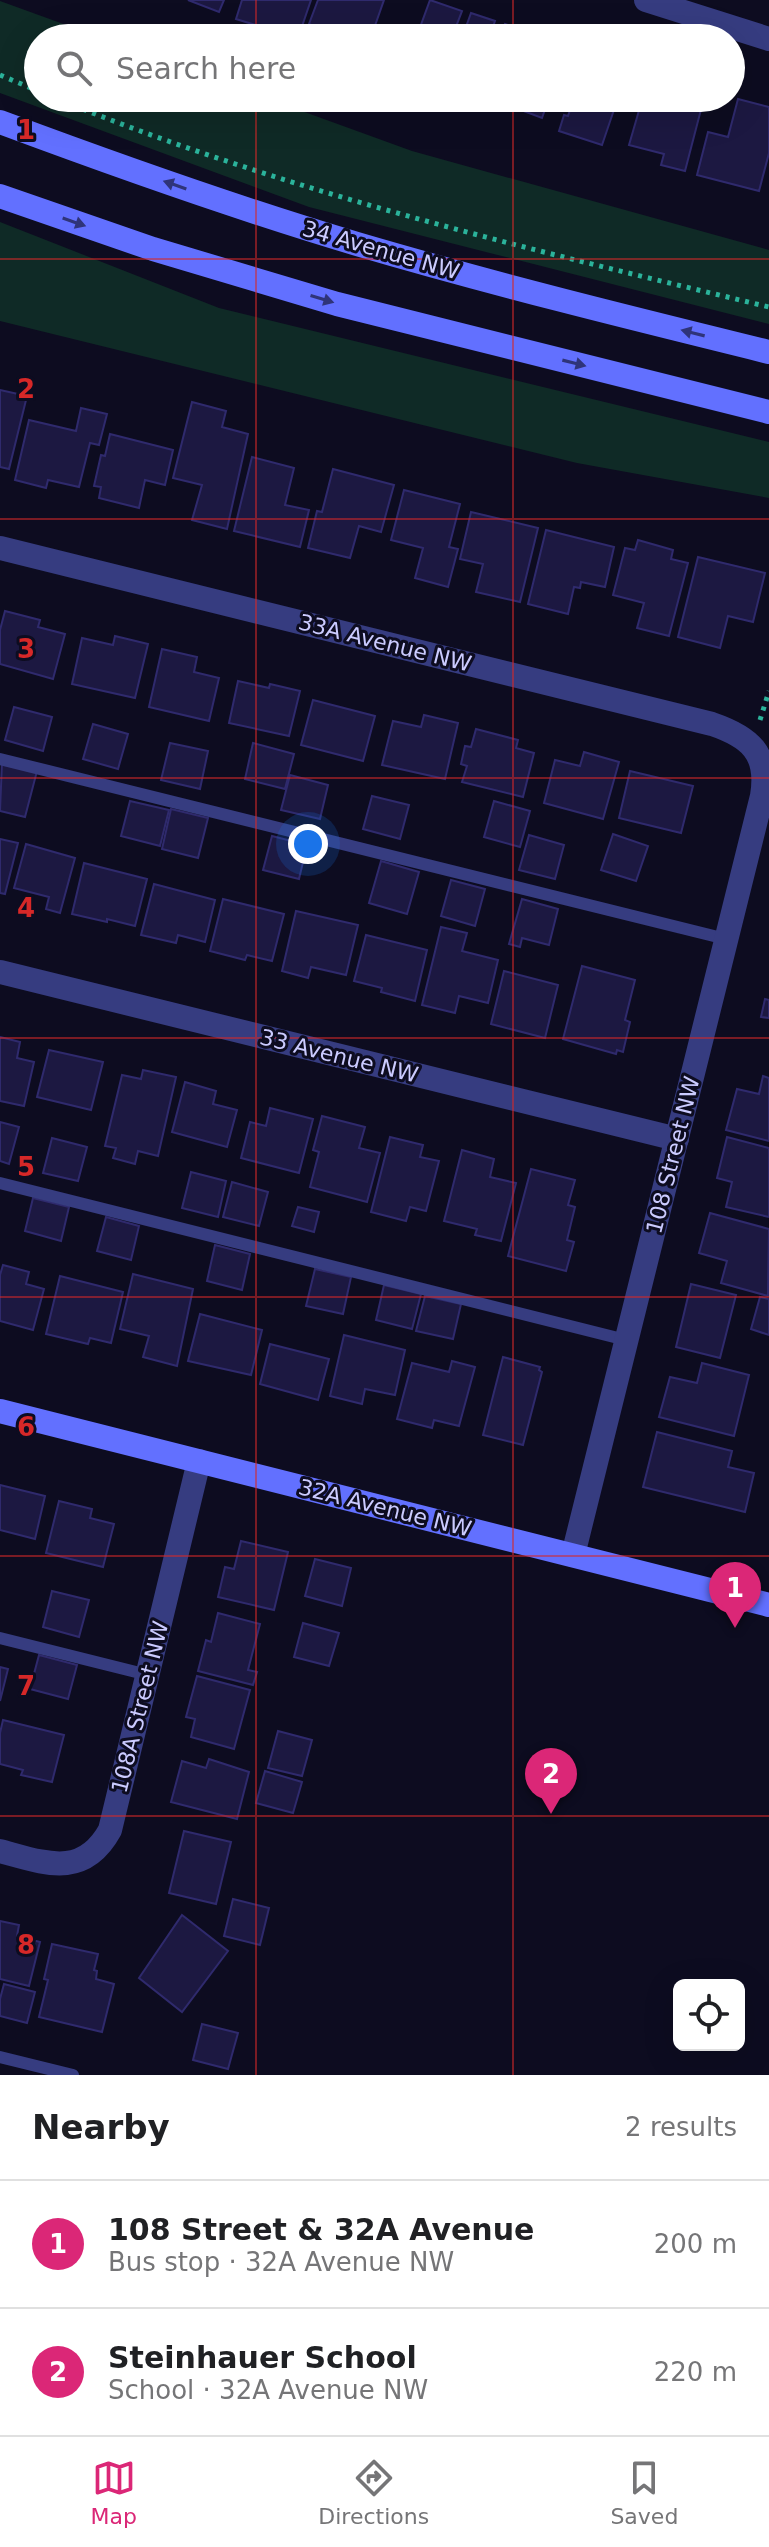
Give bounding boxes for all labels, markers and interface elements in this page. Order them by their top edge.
search box [24,24,745,112]
icon: search [52,46,96,90]
text: Search here [116,51,296,86]
text: 1 [17,115,35,145]
one-way arrow [162,179,186,191]
one-way arrow [62,216,86,228]
street label: 34 Avenue NW [300,216,463,284]
one-way arrow [310,293,334,306]
one-way arrow [681,326,706,339]
one-way arrow [561,358,586,370]
text: 2 [17,374,35,404]
street label: 33A Avenue NW [296,609,474,677]
text: 3 [17,634,35,664]
your location [288,824,328,864]
text: 4 [17,893,35,923]
street label: 33 Avenue NW [257,1024,421,1088]
street label: 108 Street NW [641,1074,705,1236]
text: 5 [17,1152,35,1182]
text: 6 [17,1412,35,1442]
street label: 32A Avenue NW [296,1474,474,1542]
pin: 1 [709,1562,761,1628]
street label: 108A Street NW [107,1618,173,1795]
text: 7 [17,1671,35,1701]
pin: 2 [525,1748,577,1814]
text: 8 [17,1930,35,1960]
map controls [673,1979,745,2051]
button: locate [673,1979,745,2051]
text: Nearby [32,2107,170,2147]
text: 2 results [625,2112,737,2142]
text: 108 Street & 32A Avenue [108,2212,534,2247]
text: 1 [49,2229,67,2259]
text: 200 m [654,2229,737,2259]
text: Bus stop · 32A Avenue NW [108,2247,454,2277]
text: Steinhauer School [108,2340,417,2375]
text: 2 [49,2357,67,2387]
text: 220 m [654,2357,737,2387]
text: School · 32A Avenue NW [108,2375,428,2405]
tab: Map [91,2456,137,2529]
tab: Directions [318,2456,429,2529]
tab: Saved [610,2456,678,2529]

